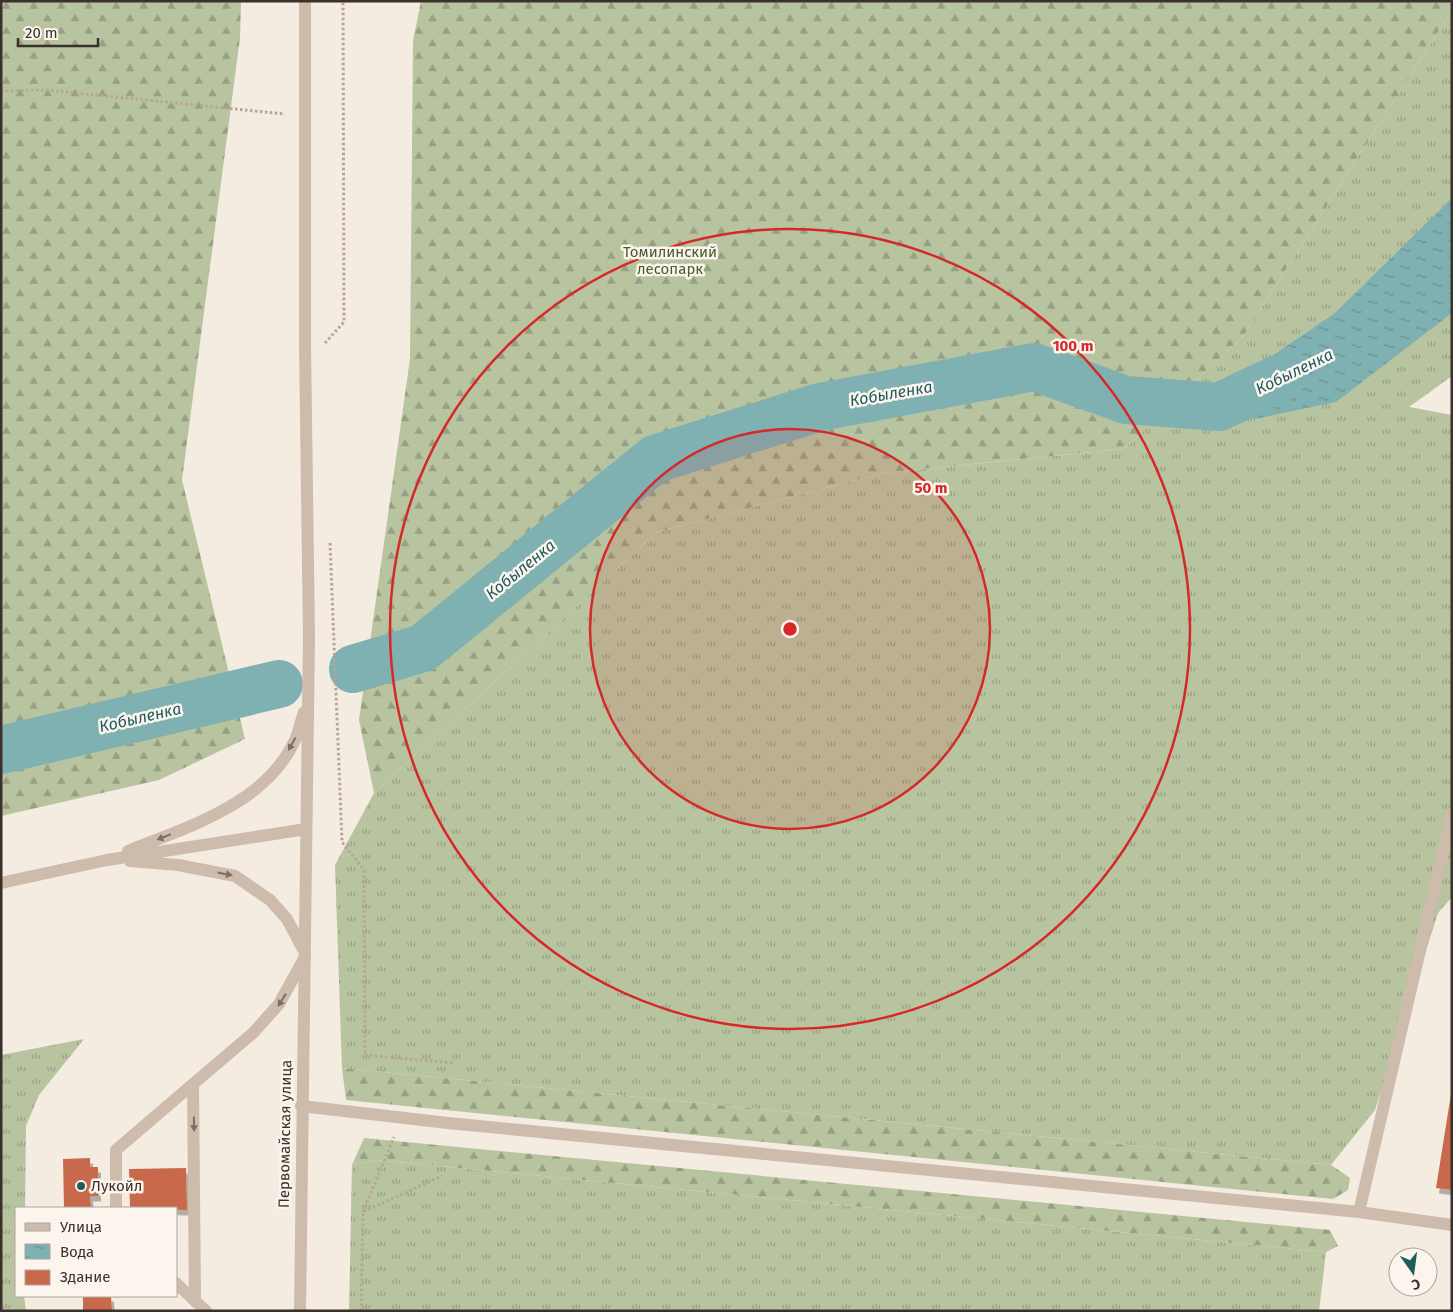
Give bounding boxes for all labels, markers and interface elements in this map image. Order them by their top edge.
scale bar [18,15,98,47]
text: 20 m [25,24,58,42]
park label: Томилинский лесопарк [623,243,717,278]
text: 100 m [1053,337,1093,355]
water label: Кобыленка [1252,345,1336,398]
water label: Кобыленка [848,377,934,410]
text: 50 m [914,479,948,497]
water label: Кобыленка [482,536,559,603]
centre of rings [781,620,799,638]
water label: Кобыленка [97,699,183,736]
one-way arrow [288,736,296,751]
one-way arrow [157,833,171,841]
one-way arrow [218,870,233,878]
one-way arrow [277,993,286,1006]
street label: Первомайская улица [275,1060,295,1208]
one-way arrow [190,1116,198,1132]
place label: Лукойл [91,1177,142,1195]
marker: Лукойл [75,1180,87,1192]
legend [15,1207,178,1297]
text: Улица [60,1218,102,1236]
text: Вода [60,1243,94,1261]
north arrow [1388,1247,1438,1297]
text: Здание [60,1268,110,1286]
text: С [1410,1275,1422,1293]

